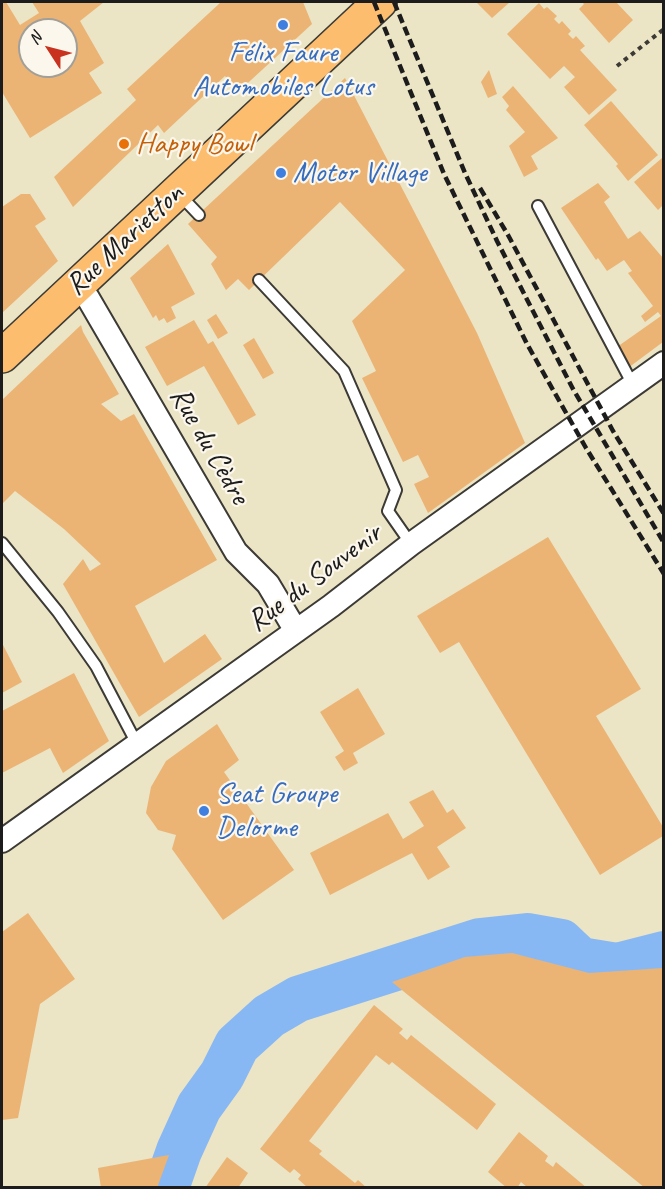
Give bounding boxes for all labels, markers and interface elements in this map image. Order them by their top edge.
north arrow [18,18,78,78]
marker: Félix Faure Automobiles Lotus [276,18,290,32]
text: N [24,29,46,48]
place label: Félix Faure Automobiles Lotus [193,35,373,106]
place label: Happy Bowl [136,126,253,162]
marker: Happy Bowl [117,137,131,151]
place label: Motor Village [293,155,427,191]
marker: Motor Village [274,166,288,180]
street label: Rue Marietton [59,176,191,304]
street label: Rue du Cèdre [161,381,257,511]
street label: Rue du Souvenir [241,516,389,640]
place label: Seat Groupe Delorme [216,776,337,846]
marker: Seat Groupe Delorme [197,804,211,818]

